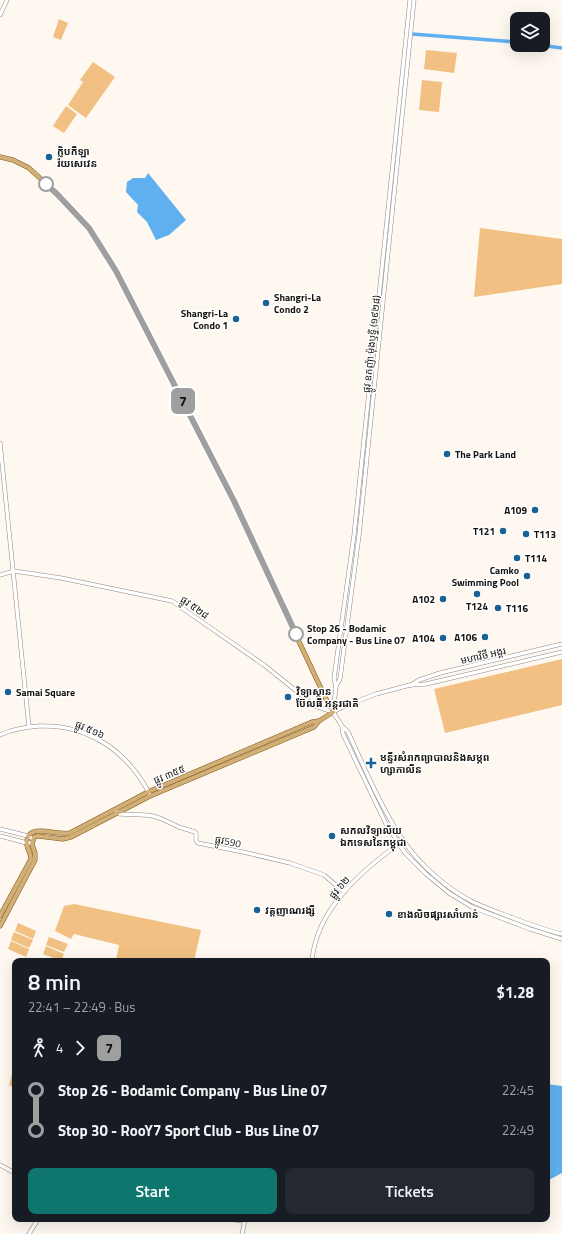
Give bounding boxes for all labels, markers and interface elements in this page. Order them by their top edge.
map controls [510,12,550,52]
button: layers [510,12,550,52]
place label: ក្លិបកីឡា រ៉យសេវេន [57,144,97,171]
marker: ក្លិបកីឡា រ៉យសេវេន [44,152,54,162]
unlabelled marker [38,176,54,192]
place label: Shangri-La Condo 2 [274,290,321,317]
street label: ផ្លូវ ឧកញ៉ា ម៉ុងឫទ្ធី (១៩២៨) [359,294,386,394]
marker: Shangri-La Condo 2 [261,298,271,308]
place label: Shangri-La Condo 1 [181,306,228,333]
marker: Shangri-La Condo 1 [231,314,241,324]
line badge: 7 [170,388,196,414]
text: 7 [179,390,187,411]
place label: The Park Land [455,447,516,462]
marker: The Park Land [442,449,452,459]
place label: A109 [504,503,527,518]
marker: A109 [530,505,540,515]
place label: T121 [473,524,495,539]
marker: T121 [498,526,508,536]
place label: T113 [534,527,556,542]
marker: T113 [521,529,531,539]
place label: T114 [525,551,547,566]
marker: T114 [512,553,522,563]
place label: Camko Swimming Pool [452,563,519,590]
marker: Camko Swimming Pool [522,571,532,581]
marker: T124 [472,589,482,599]
street label: ផ្លូវ ៥២៨ [176,592,212,624]
place label: A102 [412,592,435,607]
marker: A102 [438,594,448,604]
place label: T124 [466,599,488,614]
place label: T116 [506,601,528,616]
marker: T116 [493,603,503,613]
place label: Stop 26 - Bodamic Company - Bus Line 07 [307,621,405,648]
marker: Stop 26 - Bodamic Company - Bus Line 07 [288,626,304,642]
place label: A106 [454,630,477,645]
place label: A104 [412,631,435,646]
marker: A106 [480,632,490,642]
marker: A104 [438,633,448,643]
street label: មហាវិថី អង្គរ [459,643,507,668]
place label: វិទ្យាស្ថាន ប៊ែលធី អន្ដរជាតិ [295,684,359,711]
place label: Samai Square [16,685,75,700]
marker: Samai Square [3,687,13,697]
marker: វិទ្យាស្ថាន ប៊ែលធី អន្ដរជាតិ [283,692,293,702]
street label: ផ្លូវ ៥១៦ [72,717,107,744]
place label: មន្ទីរសំរាកព្យាបាលនិងសម្ភព ហ្សាកាលីន [380,750,490,777]
marker: មន្ទីរសំរាកព្យាបាលនិងសម្ភព ហ្សាកាលីន [365,757,377,769]
street label: ផ្លូវ ៣៥៥ [151,761,188,790]
place label: សកលវិទ្យាល័យ ឯកទេសនៃកម្ពុជា [340,823,406,852]
marker: សកលវិទ្យាល័យ ឯកទេសនៃកម្ពុជា [327,831,337,841]
street label: ផ្លូវ590 [213,832,243,853]
street label: ផ្លូវ ៦២ [325,873,355,903]
place label: វត្តញាណរង្សី [265,903,315,918]
marker: វត្តញាណរង្សី [252,905,262,915]
place label: ខាងលិចផ្សារសាំហាន់ [397,907,479,922]
marker: ខាងលិចផ្សារសាំហាន់ [384,909,394,919]
text: 8 min [28,965,81,999]
text: $1.28 [497,981,534,1004]
text: 22:41 – 22:49 · Bus [28,997,135,1017]
icon: walk [28,1037,50,1059]
icon: forward [69,1037,91,1059]
text: 7 [105,1037,113,1058]
text: 4 [56,1038,63,1058]
text: Stop 26 - Bodamic Company - Bus Line 07 [58,1079,328,1102]
text: 22:45 [502,1080,534,1100]
text: Stop 30 - RooY7 Sport Club - Bus Line 07 [58,1119,319,1142]
text: 22:49 [502,1120,534,1140]
button: Start [28,1168,277,1214]
button: Tickets [285,1168,534,1214]

